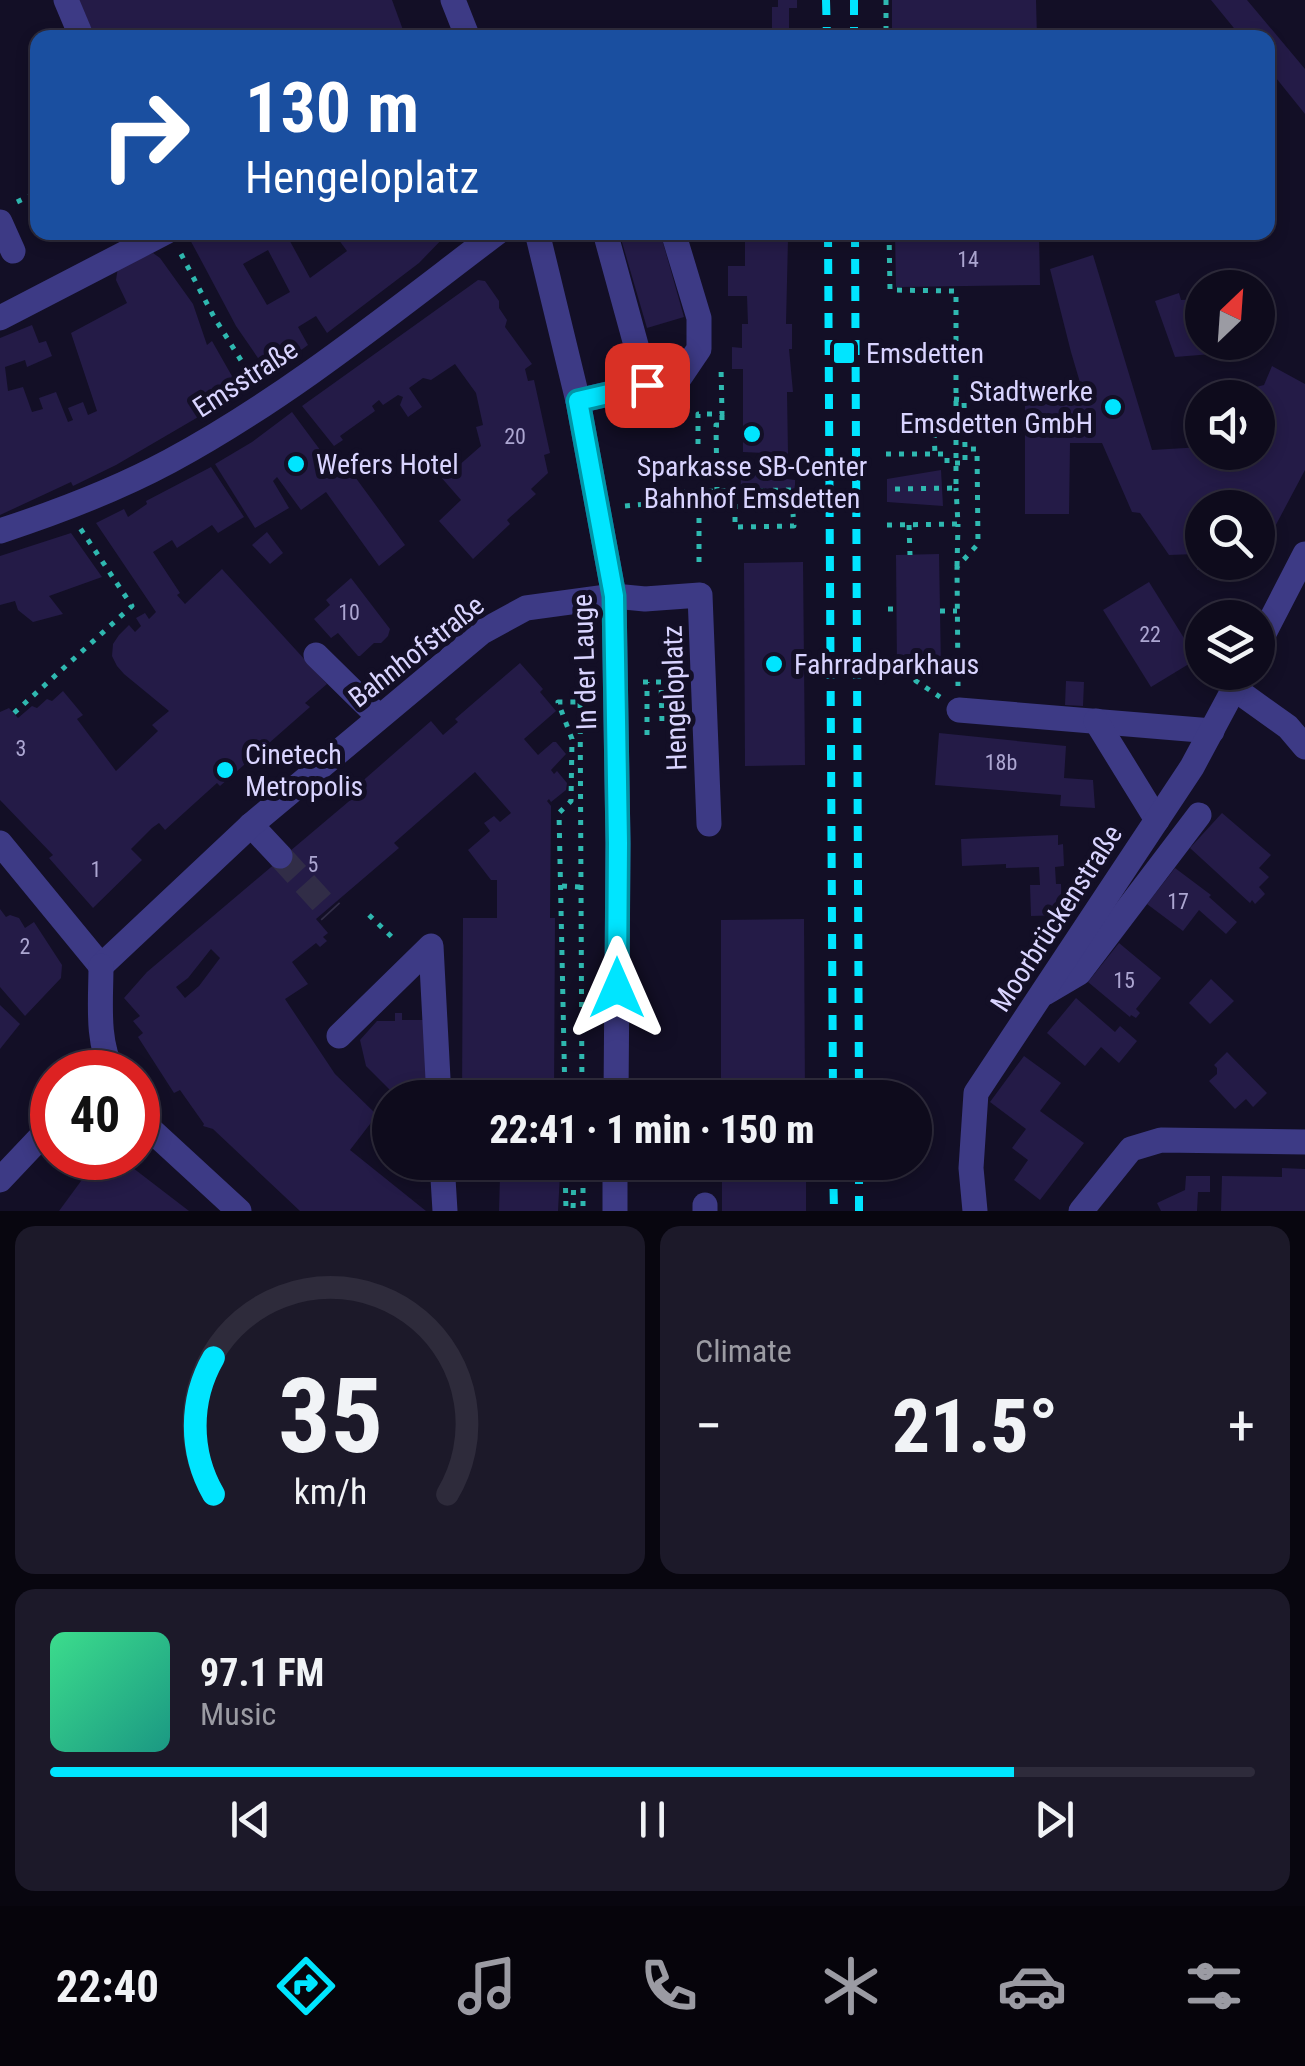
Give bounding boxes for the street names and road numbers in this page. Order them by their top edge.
street label: Emsstraße [187,332,304,424]
street label: Bahnhofstraße [342,588,490,714]
street label: In der Lauge [566,593,603,731]
street label: Hengeloplatz [655,625,694,771]
street label: Moorbrückenstraße [984,819,1129,1018]

